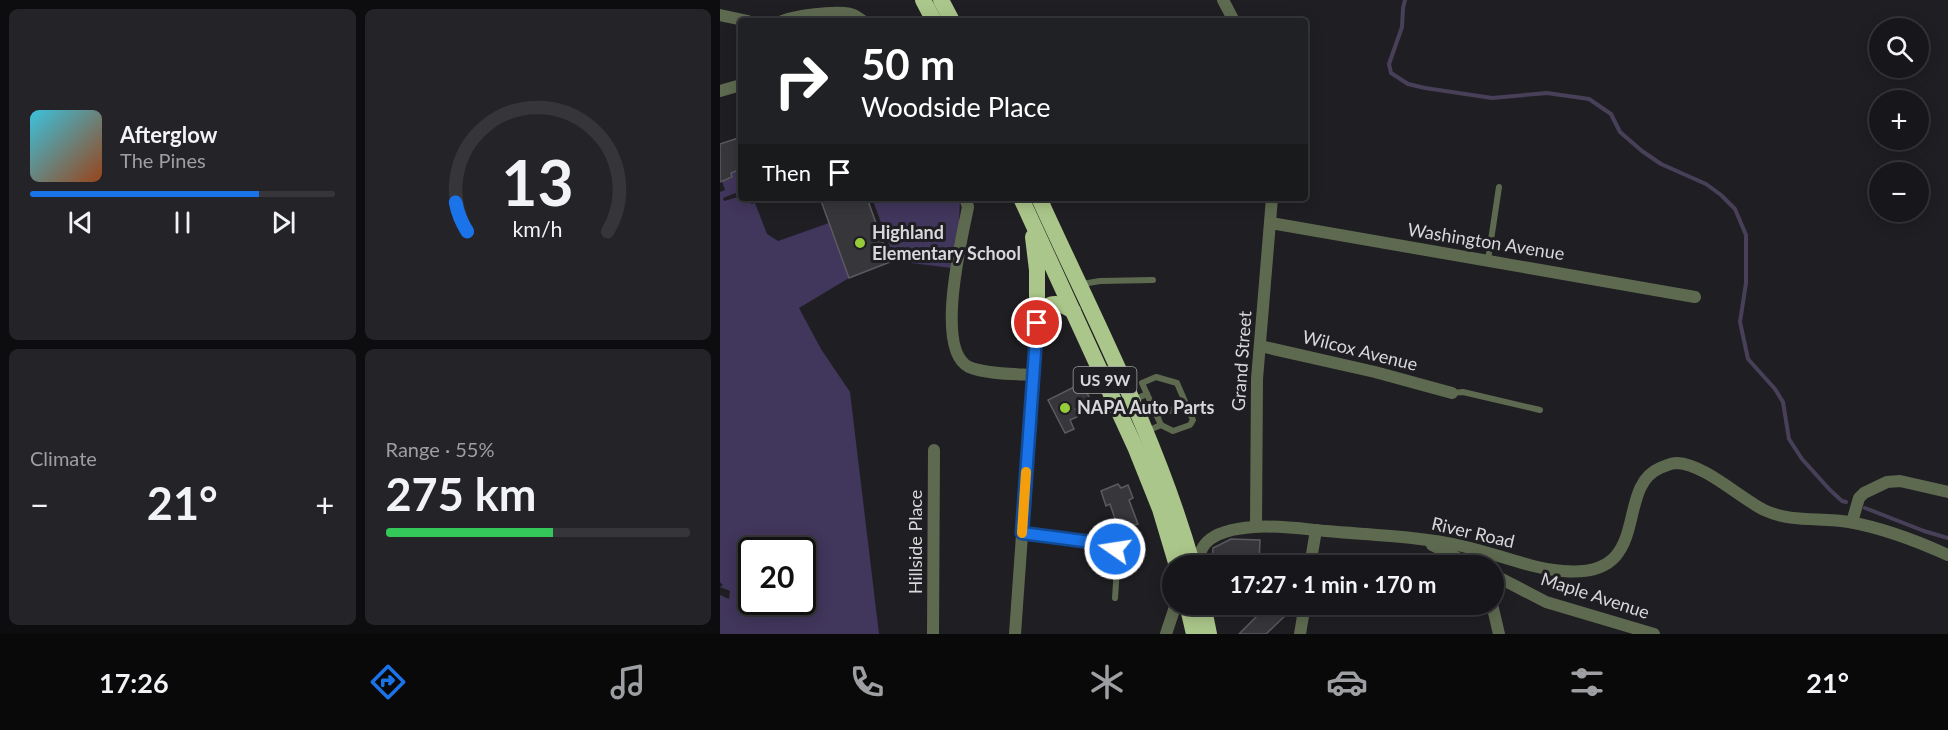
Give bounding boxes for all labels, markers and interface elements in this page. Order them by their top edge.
map controls [1869,18,1929,222]
button: search [1869,18,1929,78]
text: 50 m [861,39,955,89]
icon: right [762,42,840,120]
text: Woodside Place [861,90,1050,123]
button: + [1869,90,1929,150]
text: Afterglow [120,121,217,148]
text: 13 [502,144,574,219]
text: The Pines [120,148,206,172]
icon: arrive [823,156,856,189]
text: Then [762,159,811,186]
button: − [1869,162,1929,222]
icon: previous [64,206,97,239]
icon: pause [166,206,199,239]
icon: next [267,206,300,239]
text: km/h [513,216,563,242]
street label: Washington Avenue [1406,218,1566,264]
place label: Highland Elementary School [872,221,1021,264]
marker: Highland Elementary School [853,236,867,250]
pin [1011,297,1062,348]
icon: arrive [1020,306,1053,339]
street label: Grand Street [1227,310,1256,412]
street label: Wilcox Avenue [1300,325,1420,375]
road number: US 9W [1074,367,1136,393]
place label: NAPA Auto Parts [1077,396,1214,418]
marker: NAPA Auto Parts [1058,401,1072,415]
text: Range · 55% [386,437,494,461]
text: Climate [30,446,97,470]
text: 275 km [386,467,536,521]
text: 21° [147,476,218,530]
text: − [30,484,49,524]
text: + [315,484,335,524]
street label: Hillside Place [904,490,926,594]
street label: River Road [1429,512,1517,552]
position arrow [1083,517,1147,581]
speed limit sign: 20 [738,537,816,615]
street label: Maple Avenue [1538,567,1652,623]
text: 17:27 · 1 min · 170 m [1230,571,1436,598]
icon: directions [367,661,409,703]
icon: music [607,661,649,703]
icon: phone [846,661,888,703]
icon: climate [1086,661,1128,703]
icon: car [1326,661,1368,703]
icon: filters [1566,661,1608,703]
text: 17:26 [99,666,169,699]
text: 21° [1806,666,1849,699]

